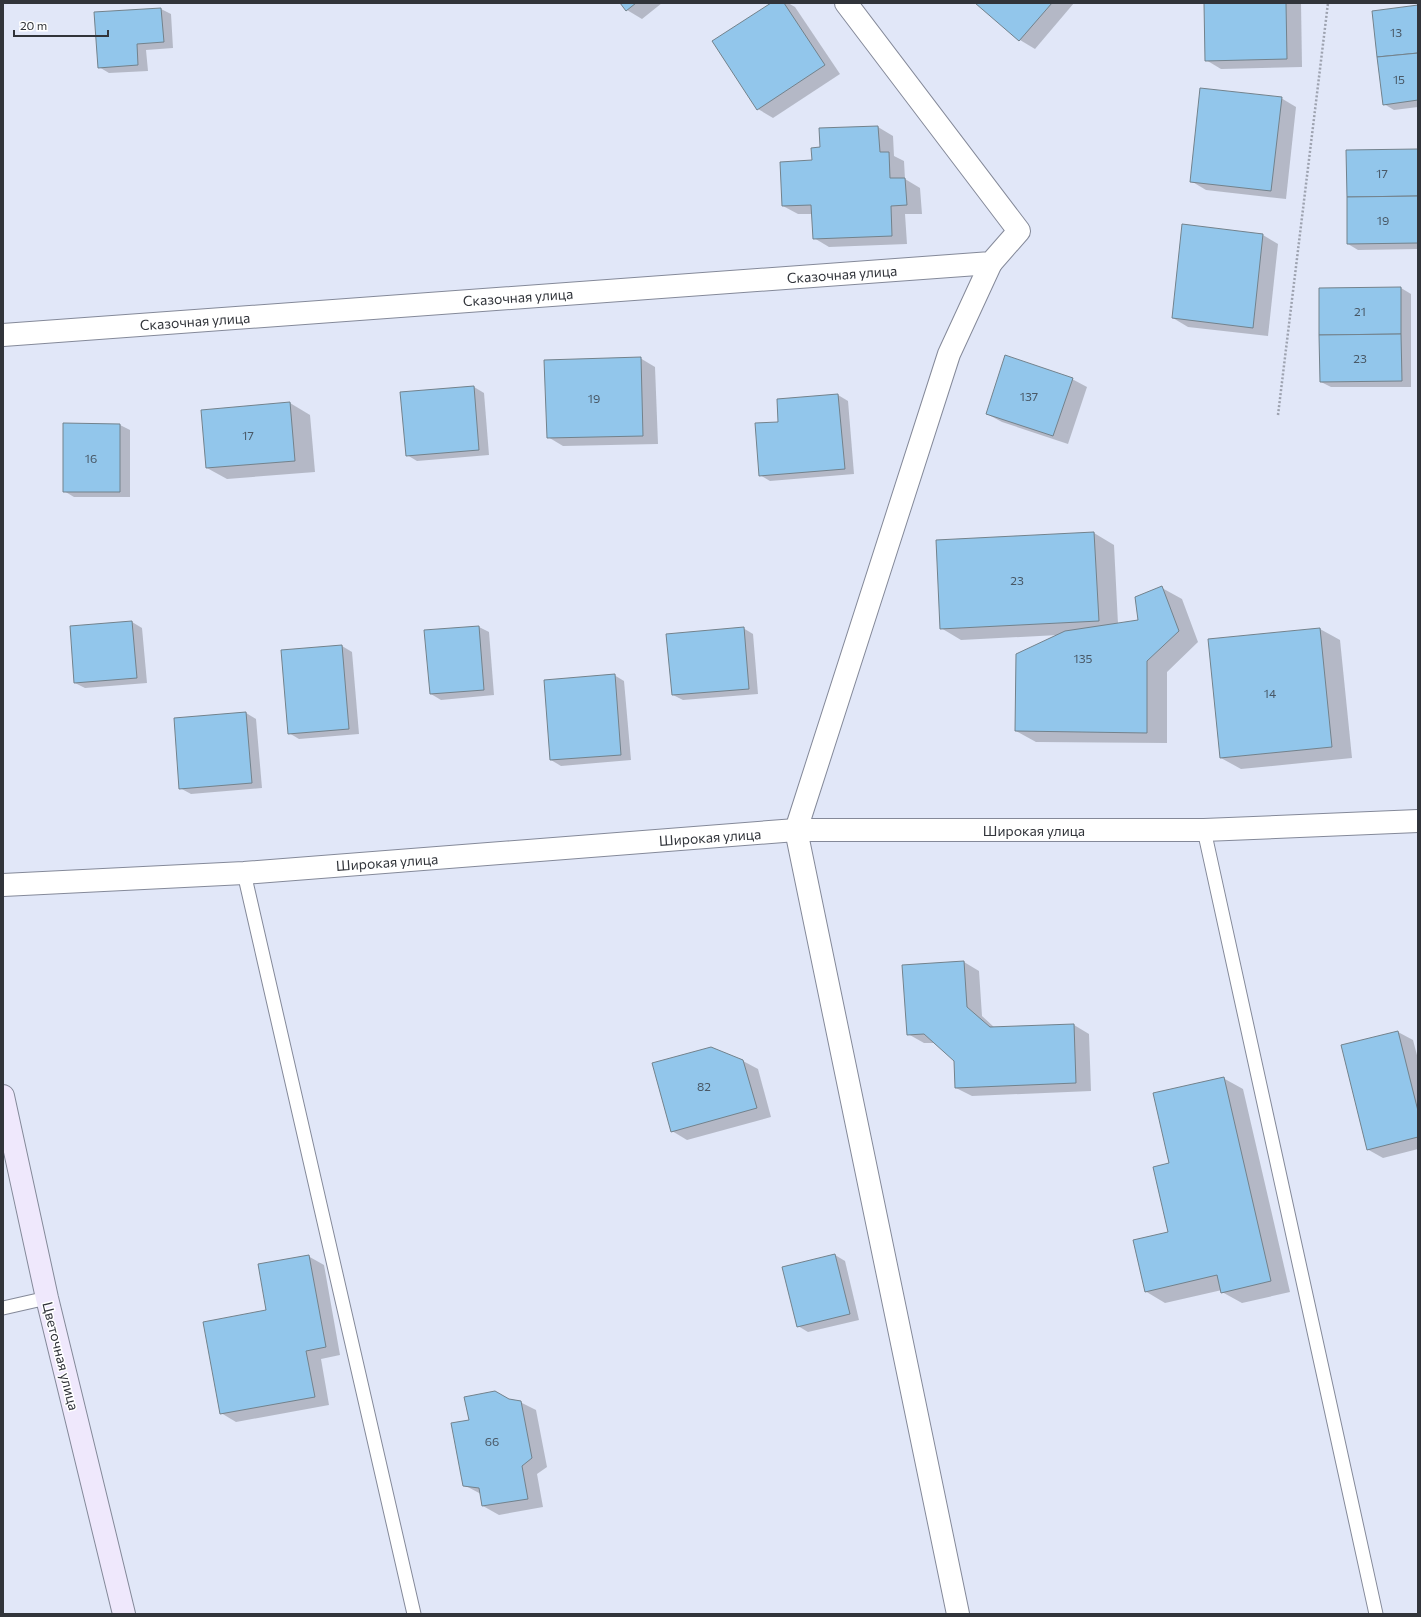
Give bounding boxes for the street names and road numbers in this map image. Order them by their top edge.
street label: Сказочная улица [786,262,898,286]
street label: Сказочная улица [462,285,574,309]
street label: Сказочная улица [139,309,251,333]
street label: Широкая улица [983,822,1085,839]
street label: Широкая улица [658,825,762,849]
street label: Широкая улица [335,850,439,874]
street label: Цветочная улица [39,1300,83,1412]

